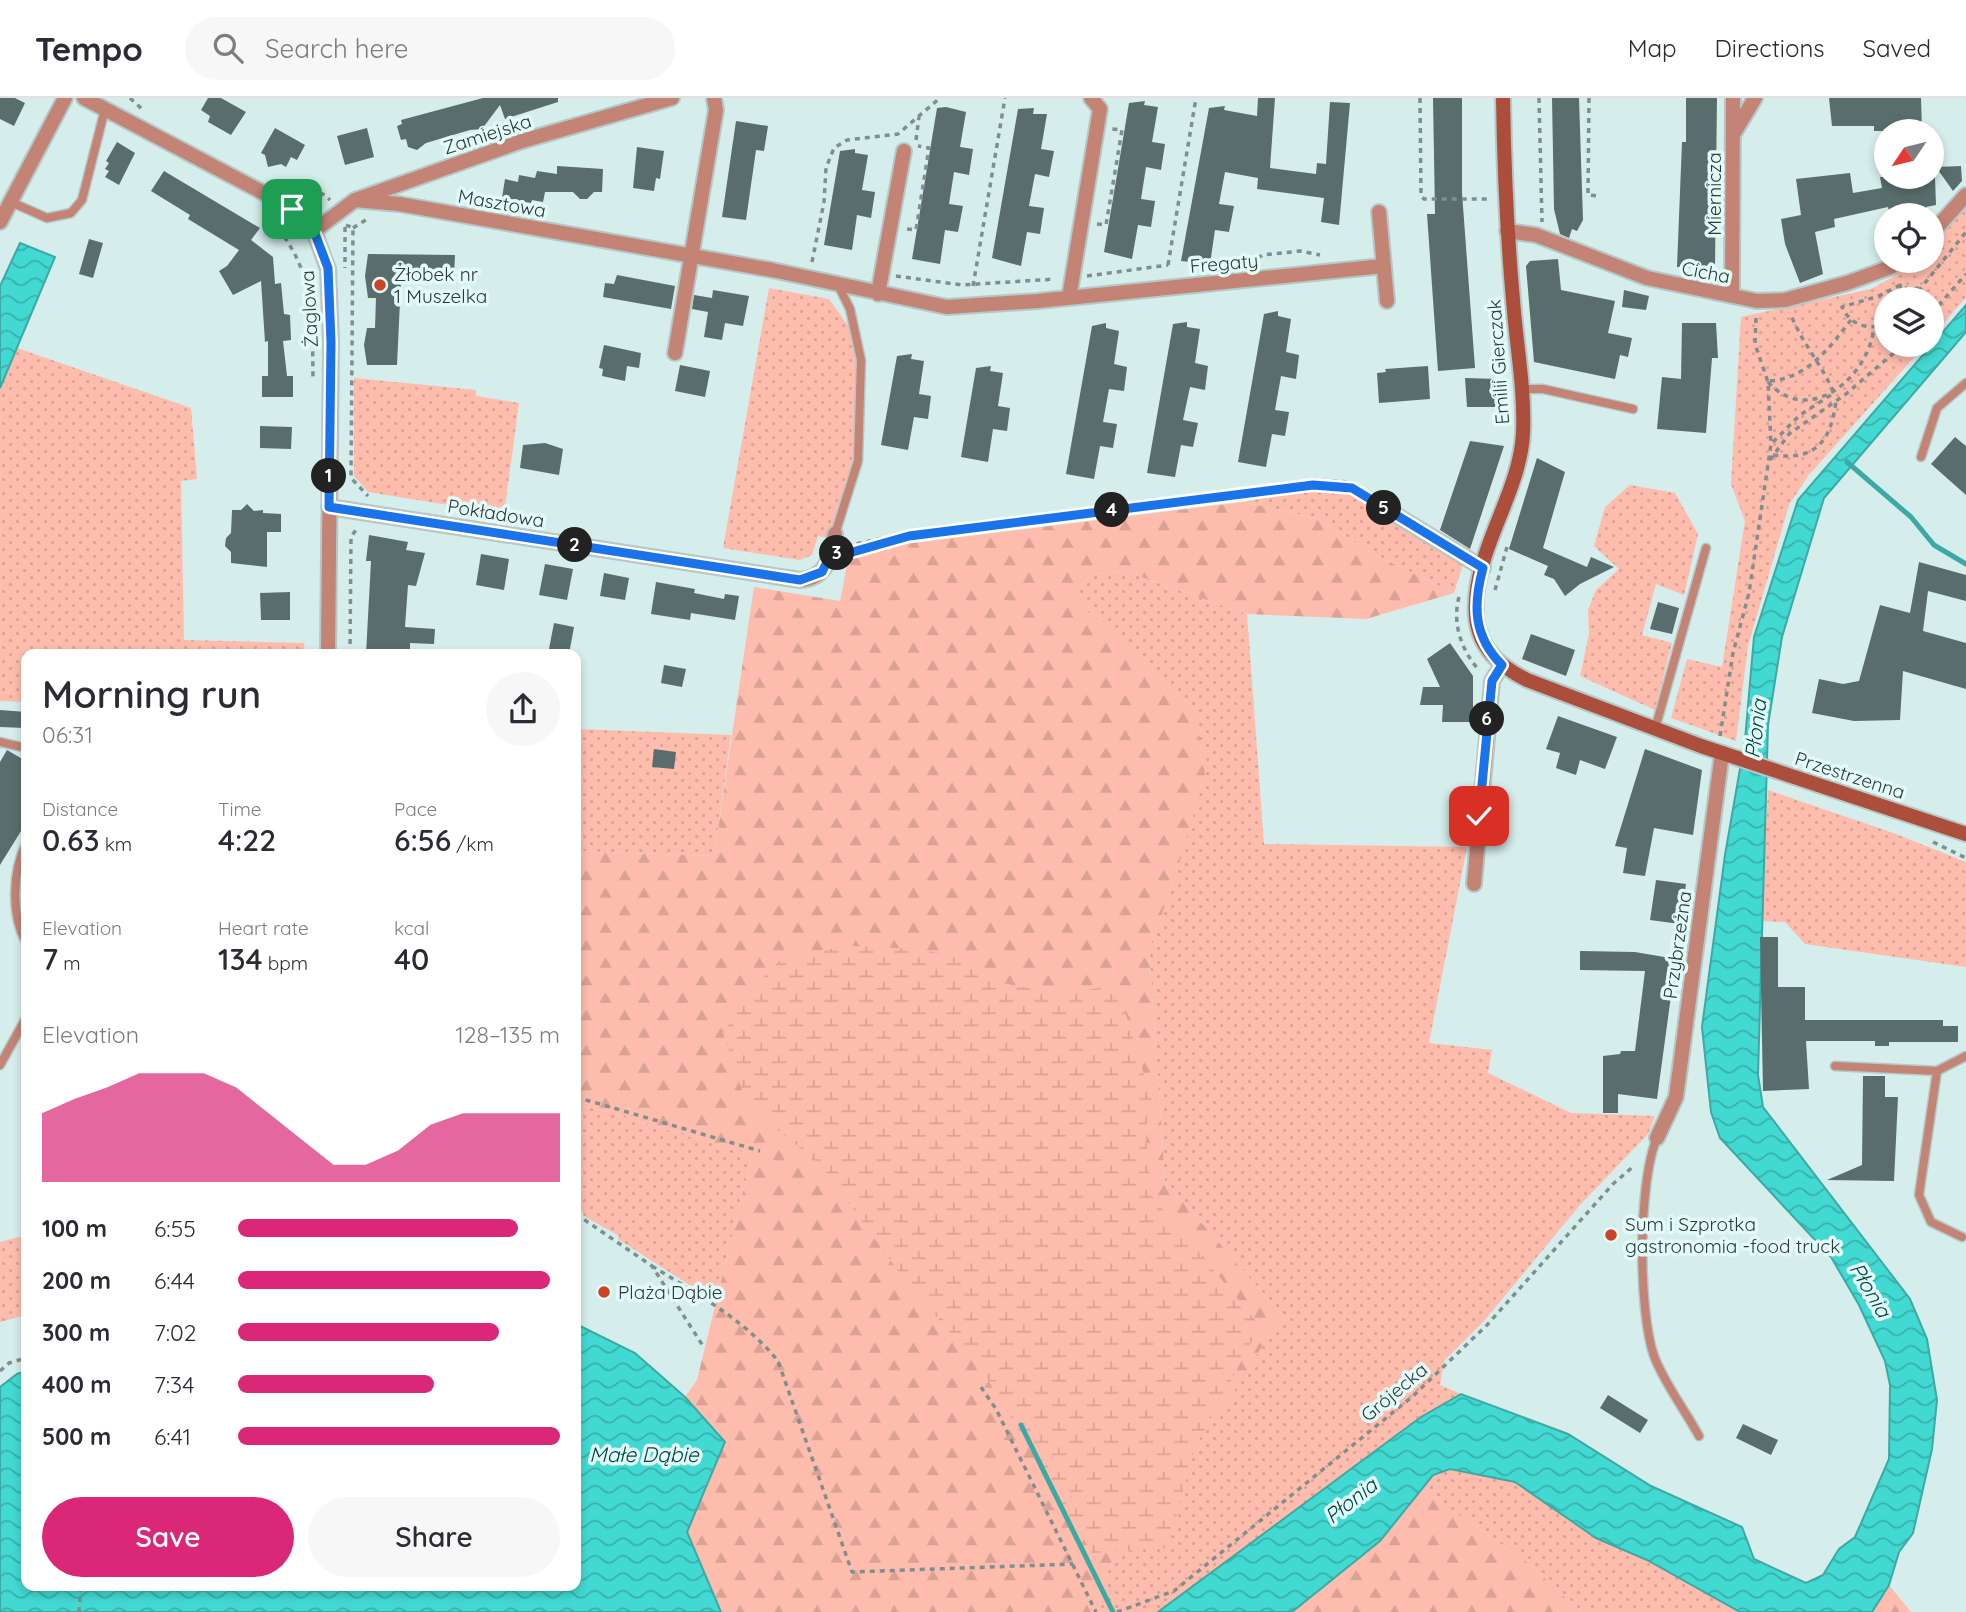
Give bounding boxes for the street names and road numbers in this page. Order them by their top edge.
street label: Zamiejska [440,108,534,160]
street label: Miernicza [1702,152,1726,236]
street label: Masztowa [456,183,548,223]
street label: Fregaty [1189,248,1259,278]
street label: Cicha [1680,256,1732,288]
street label: Żaglowa [295,270,323,348]
street label: Emilii Gierczak [1482,299,1514,425]
street label: Pokładowa [446,494,546,532]
street label: Przestrzenna [1792,746,1908,804]
street label: Przybrzeżna [1658,890,1696,1000]
street label: Grójecka [1356,1357,1432,1427]

